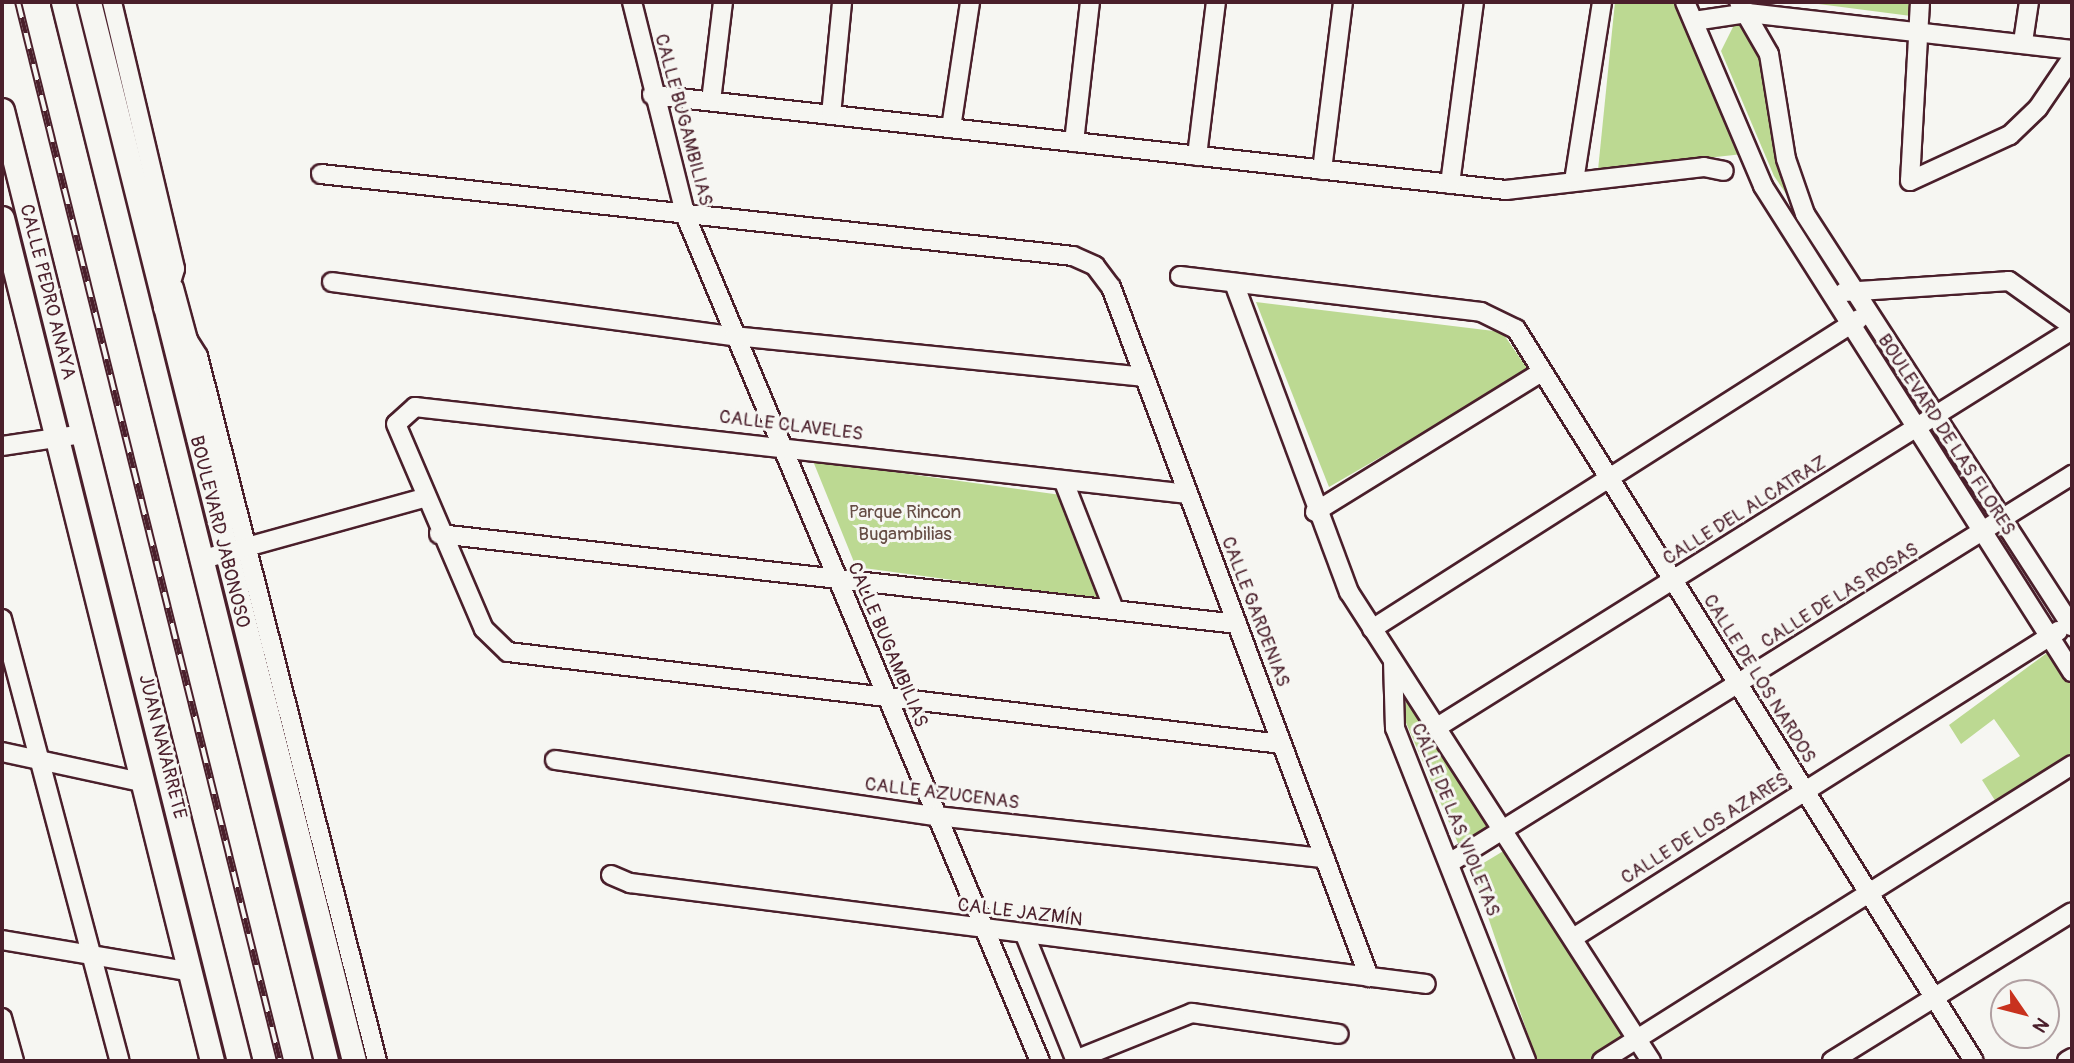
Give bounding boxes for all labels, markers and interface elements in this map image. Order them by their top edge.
street label: CALLE BUGAMBILIAS [649,32,717,208]
street label: CALLE PEDRO ANAYA [14,202,80,382]
street label: BOULEVARD DE LAS FLORES [1872,330,2020,540]
street label: CALLE CLAVELES [718,406,864,446]
street label: BOULEVARD JABONOSO [184,434,254,630]
street label: CALLE DEL ALCATRAZ [1659,451,1831,571]
park label: Parque Rincon Bugambilias [849,502,961,546]
street label: CALLE GARDENIAS [1216,534,1294,690]
street label: CALLE DE LAS ROSAS [1757,538,1923,654]
street label: CALLE BUGAMBILIAS [842,559,932,731]
street label: CALLE DE LOS NARDOS [1698,590,1820,768]
street label: JUAN NAVARRETE [133,672,191,822]
street label: CALLE DE LAS VIOLETAS [1406,720,1504,920]
street label: CALLE DE LOS AZARES [1617,768,1793,890]
street label: CALLE AZUCENAS [863,773,1021,815]
street label: CALLE JAZMÍN [956,894,1084,932]
north arrow [1990,979,2060,1049]
text: N [2027,1013,2054,1037]

